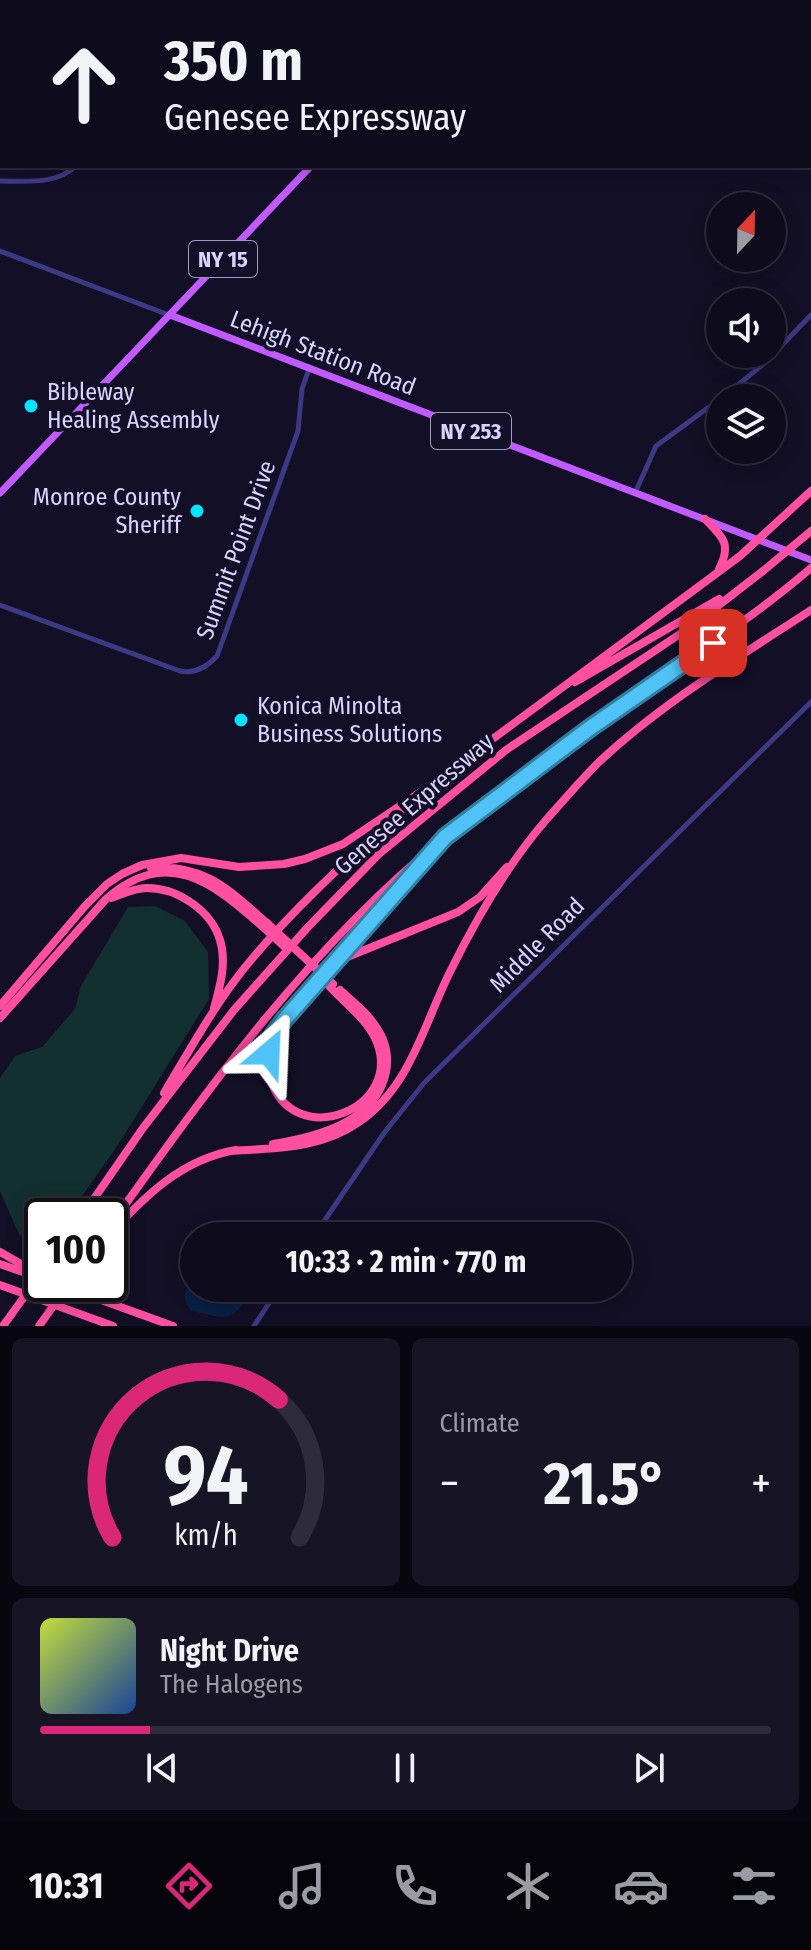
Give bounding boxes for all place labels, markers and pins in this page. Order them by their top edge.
place label: Bibleway Healing Assembly [47,378,220,434]
marker: Bibleway Healing Assembly [22,397,40,415]
place label: Monroe County Sheriff [33,483,183,539]
marker: Monroe County Sheriff [188,502,206,520]
pin [679,609,747,677]
place label: Konica Minolta Business Solutions [257,692,442,748]
marker: Konica Minolta Business Solutions [232,711,250,729]

